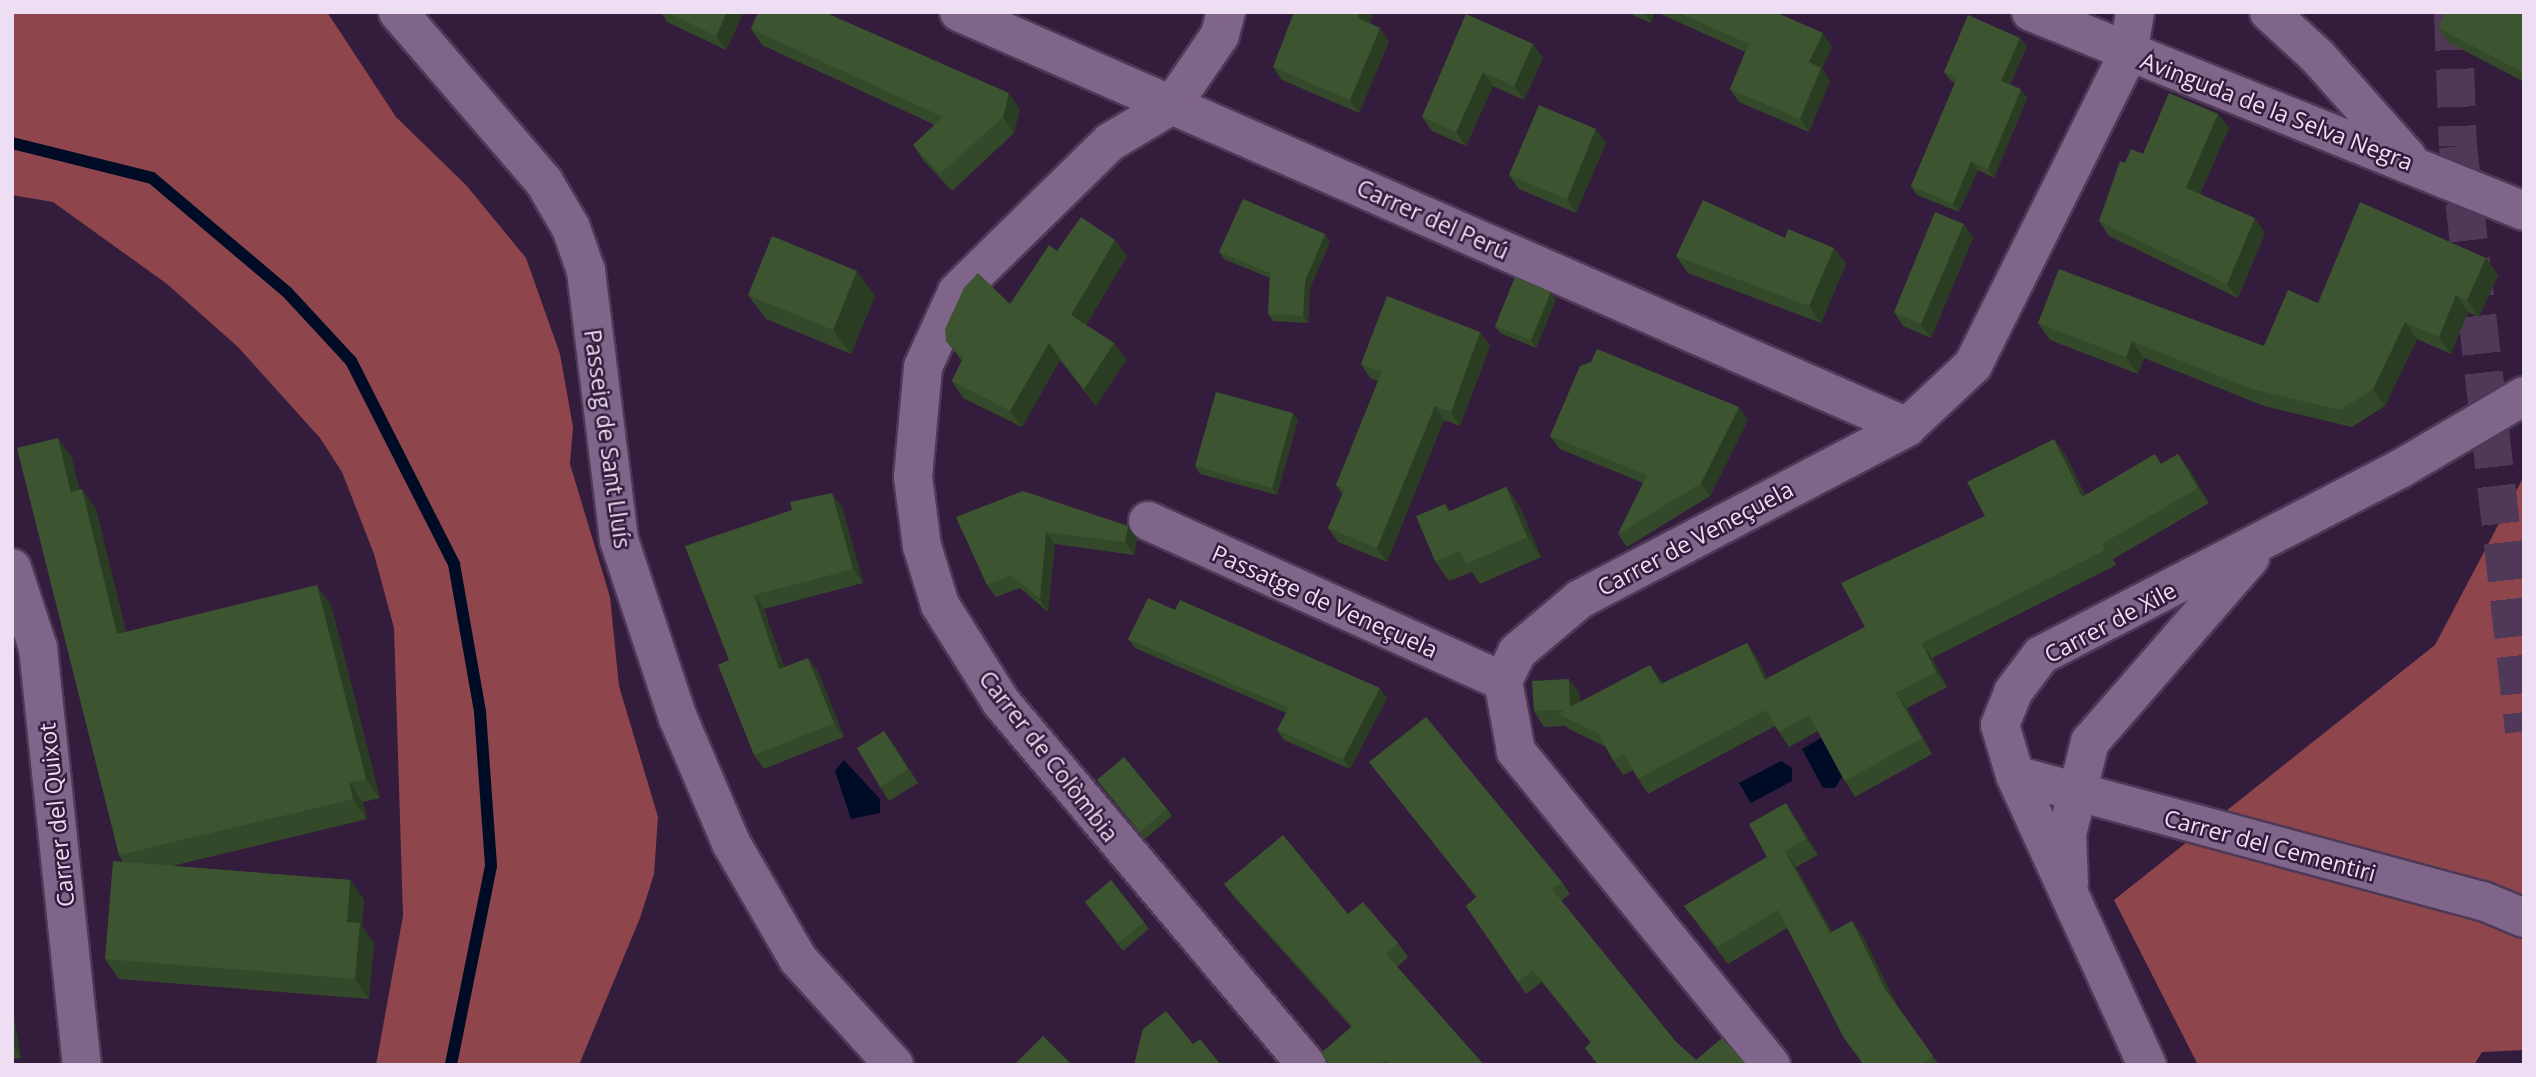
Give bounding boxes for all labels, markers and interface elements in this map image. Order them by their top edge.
street label: Avinguda de la Selva Negra [2137,46,2417,176]
street label: Carrer del Perú [1353,173,1513,265]
street label: Passeig de Sant Lluís [579,328,637,550]
street label: Carrer de Veneçuela [1592,475,1798,601]
street label: Passatge de Veneçuela [1208,539,1442,663]
street label: Carrer de Xile [2039,576,2181,668]
street label: Carrer de Colòmbia [974,665,1124,847]
street label: Carrer del Quixot [33,722,79,908]
street label: Carrer del Cementiri [2161,803,2379,887]

